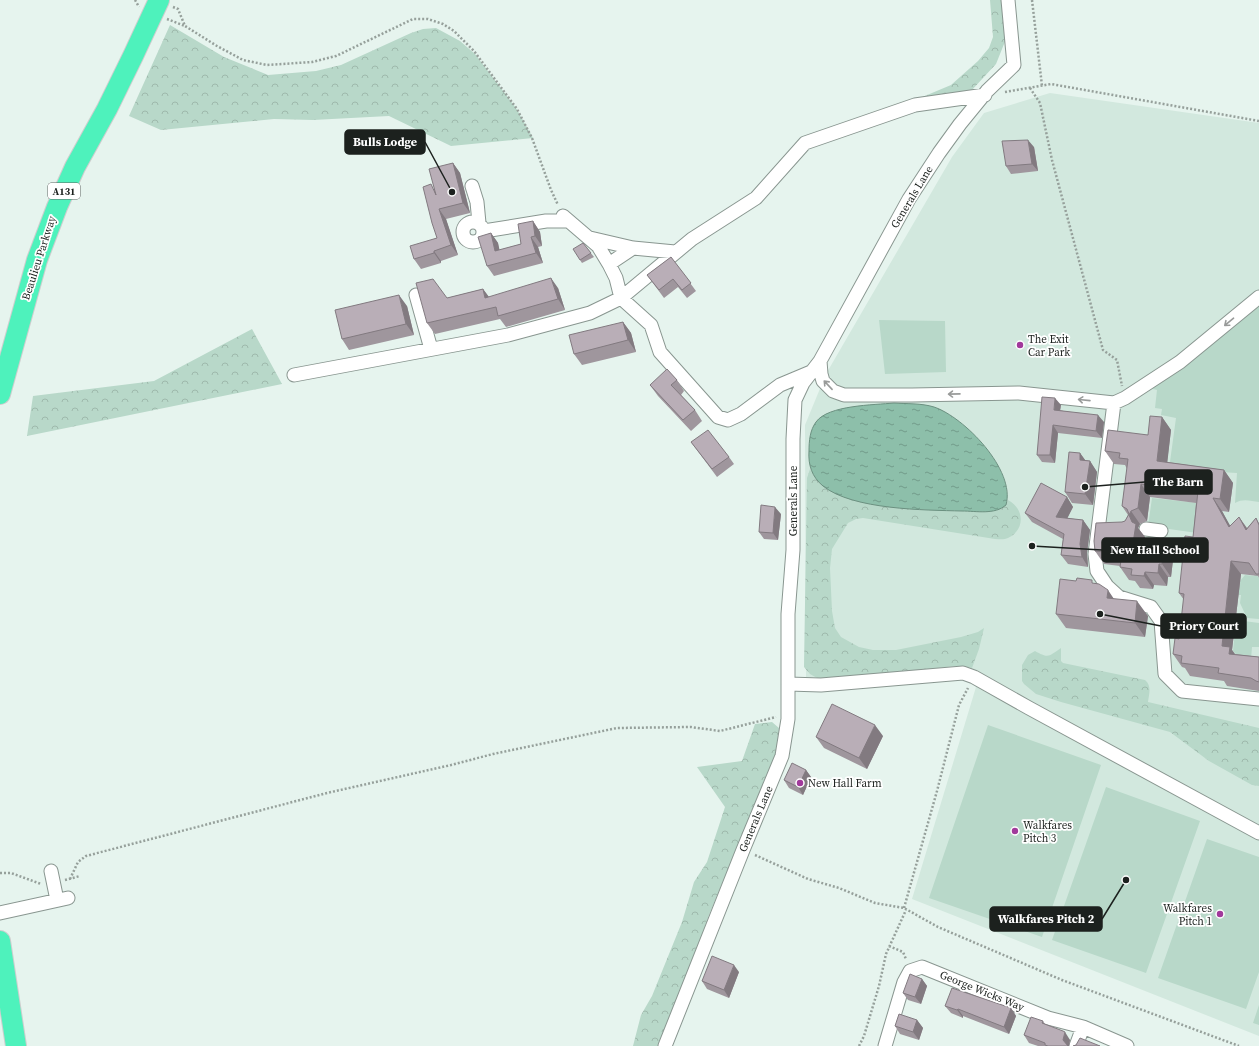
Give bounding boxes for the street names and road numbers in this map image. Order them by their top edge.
street label: Generals Lane [887,163,937,231]
road number: A131 [48,183,80,199]
street label: Beaulieu Parkway [18,214,60,302]
street label: Generals Lane [786,465,801,536]
street label: Generals Lane [735,783,777,854]
street label: George Wicks Way [938,967,1027,1015]

